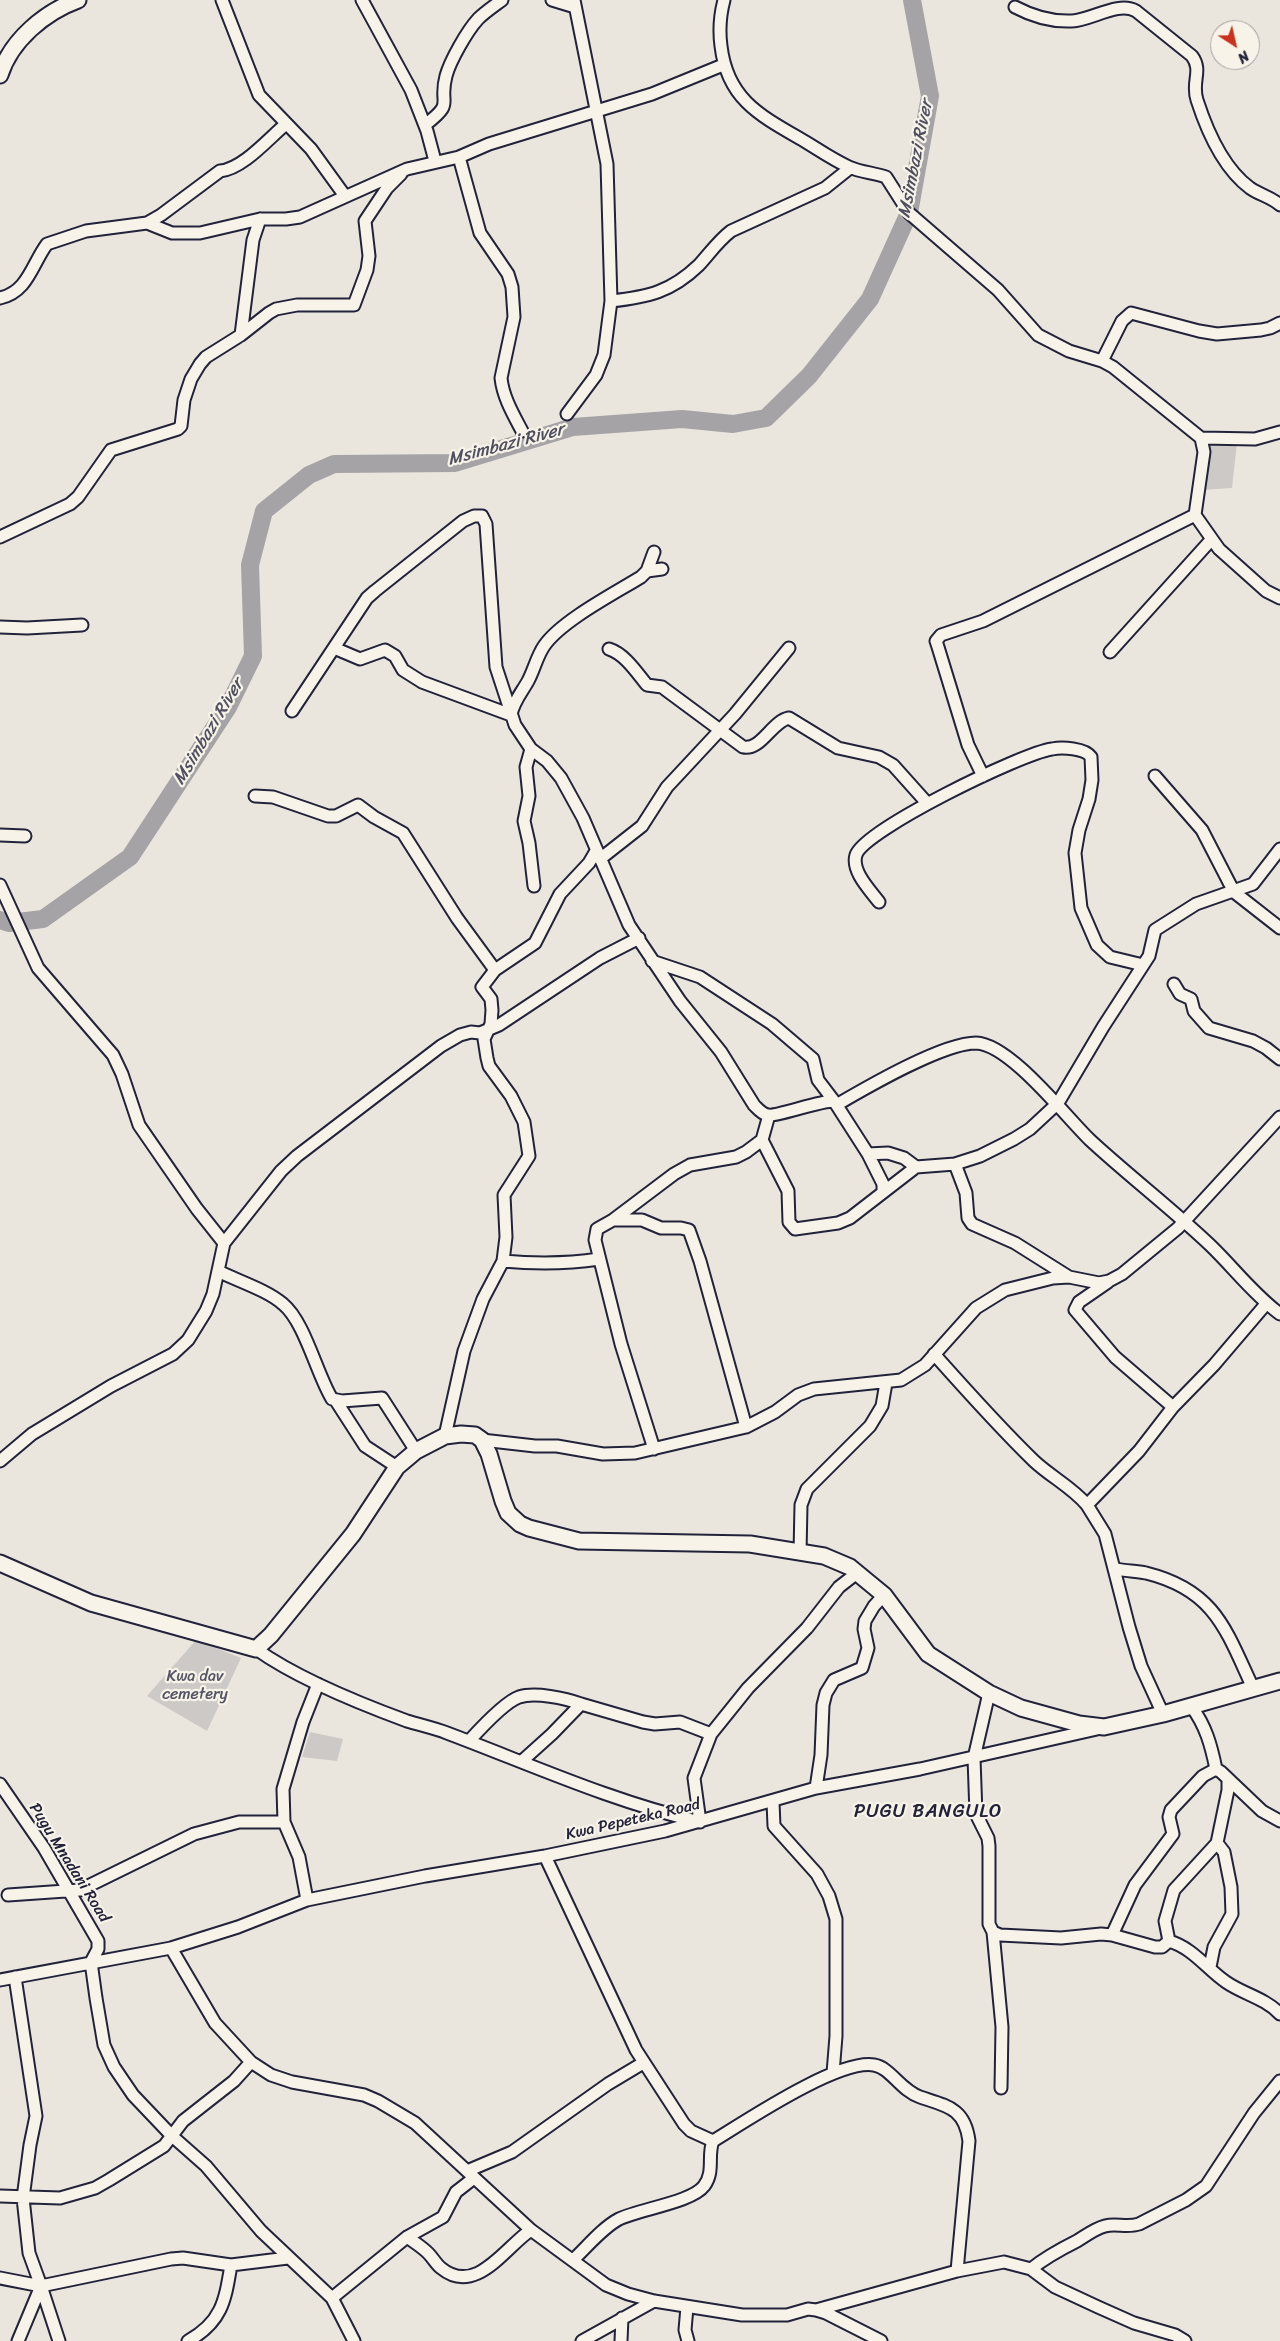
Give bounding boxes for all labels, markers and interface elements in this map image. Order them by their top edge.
north arrow [1210,20,1260,70]
text: N [1232,44,1254,70]
water label: Msimbazi River [894,98,938,220]
water label: Msimbazi River [445,419,567,471]
water label: Msimbazi River [169,675,249,789]
park label: Kwa dav cemetery [162,1667,228,1705]
street label: Kwa Pepeteka Road [564,1795,702,1845]
street label: Pugu Mnadani Road [25,1800,113,1926]
district label: PUGU BANGULO [852,1801,1004,1823]

